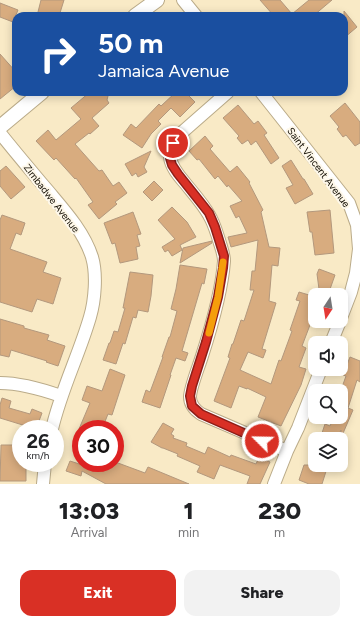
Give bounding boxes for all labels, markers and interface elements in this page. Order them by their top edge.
text: 50 m [98,26,164,60]
icon: right [32,28,84,80]
text: Jamaica Avenue [98,60,229,82]
street label: Saint Vincent Avenue [284,125,353,210]
pin [156,126,190,160]
icon: arrive [162,132,184,154]
street label: Zimbadwe Avenue [21,161,83,236]
north arrow [308,288,348,328]
map controls [308,288,348,472]
button: sound [308,336,348,376]
button: search [308,384,348,424]
speed limit sign: 30 [72,420,124,472]
position arrow [241,420,283,462]
text: 26 [26,429,50,453]
button: layers [308,432,348,472]
text: km/h [27,449,49,462]
text: 13:03 [59,496,119,525]
text: 1 [184,496,194,525]
text: 230 [258,496,301,525]
text: Arrival [71,525,107,540]
text: min [178,525,199,540]
text: m [274,525,285,540]
button: Exit [20,570,176,616]
button: Share [184,570,340,616]

